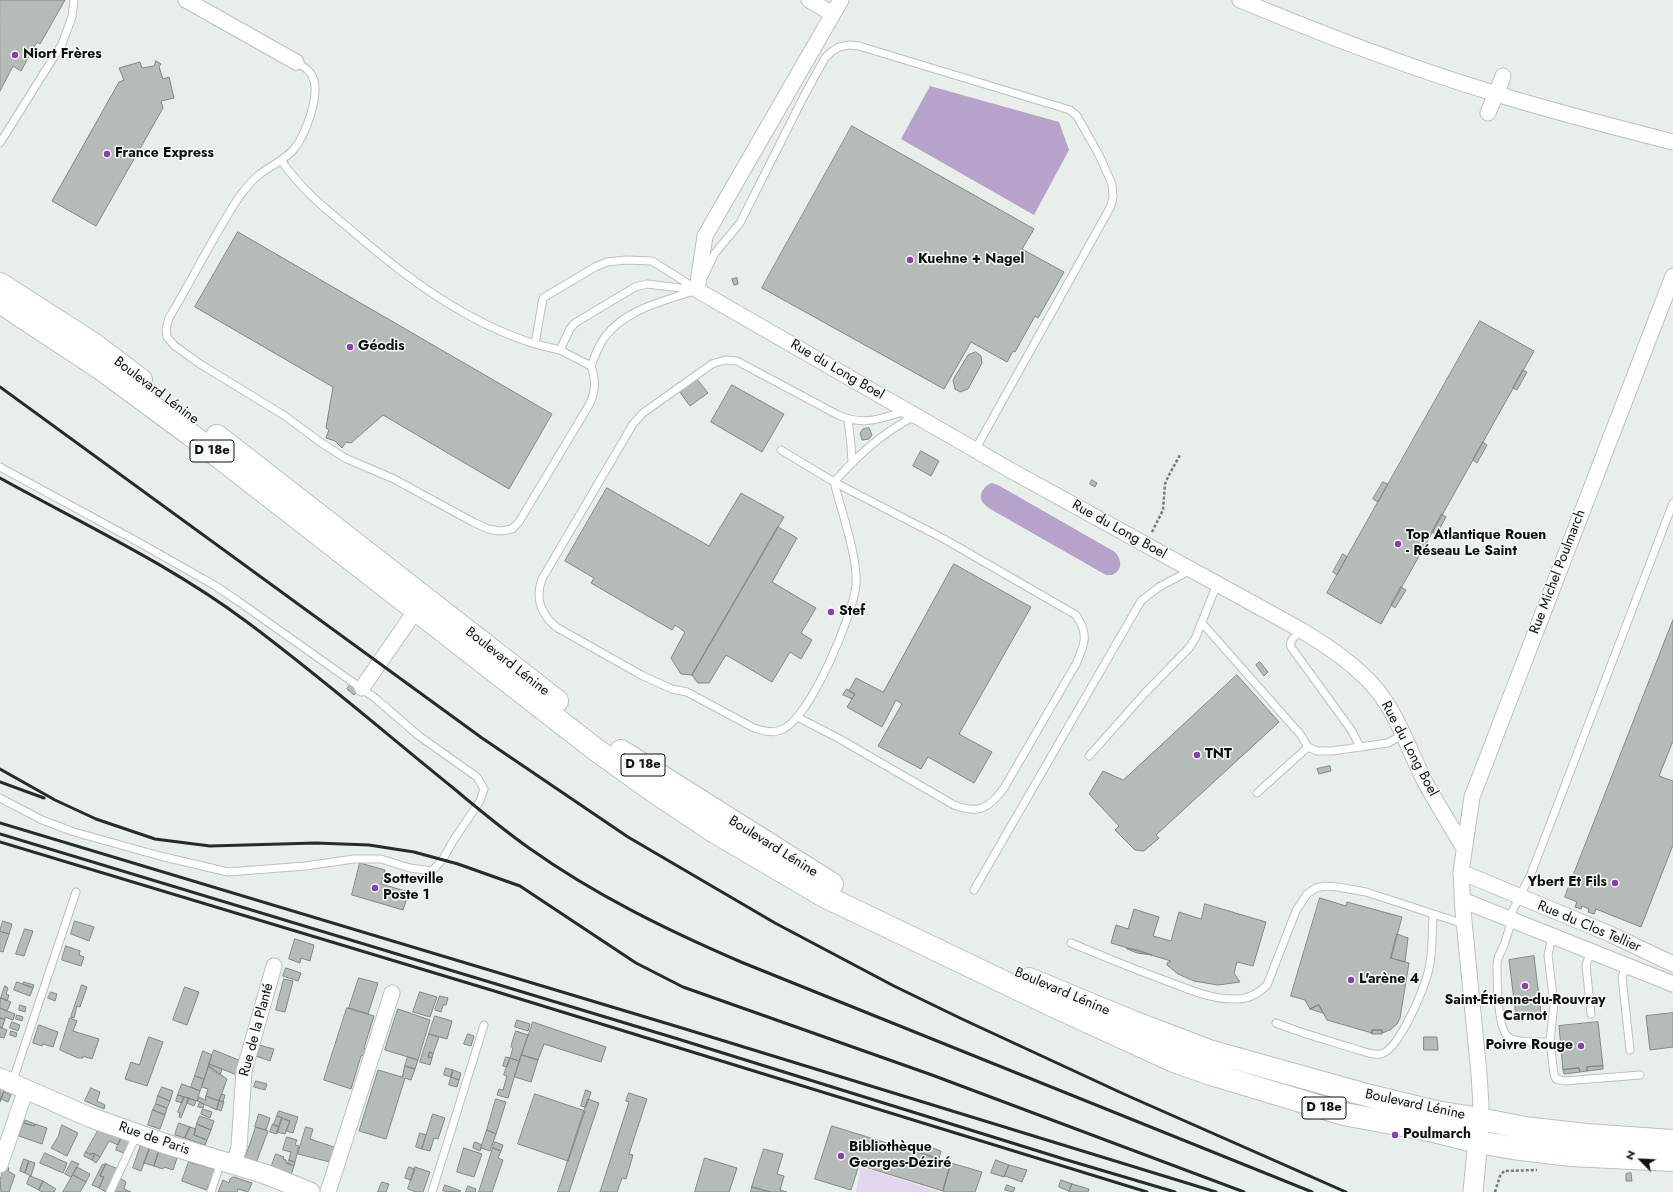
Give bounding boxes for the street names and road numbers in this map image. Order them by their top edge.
street label: Rue du Long Boel [787,336,887,404]
street label: Boulevard Lénine [110,354,202,428]
road number: D 18e [190,440,234,462]
street label: Rue du Long Boel [1069,497,1169,563]
street label: Rue Michel Poulmarch [1527,507,1589,637]
street label: Boulevard Lénine [462,624,552,700]
street label: Rue du Long Boel [1377,698,1441,800]
road number: D 18e [621,754,665,776]
street label: Boulevard Lénine [725,813,821,881]
street label: Rue du Clos Tellier [1535,898,1643,956]
street label: Boulevard Lénine [1012,964,1112,1020]
street label: Rue de la Planté [237,982,277,1078]
street label: Boulevard Lénine [1363,1086,1467,1124]
road number: D 18e [1302,1097,1346,1119]
street label: Rue de Paris [116,1119,192,1159]

